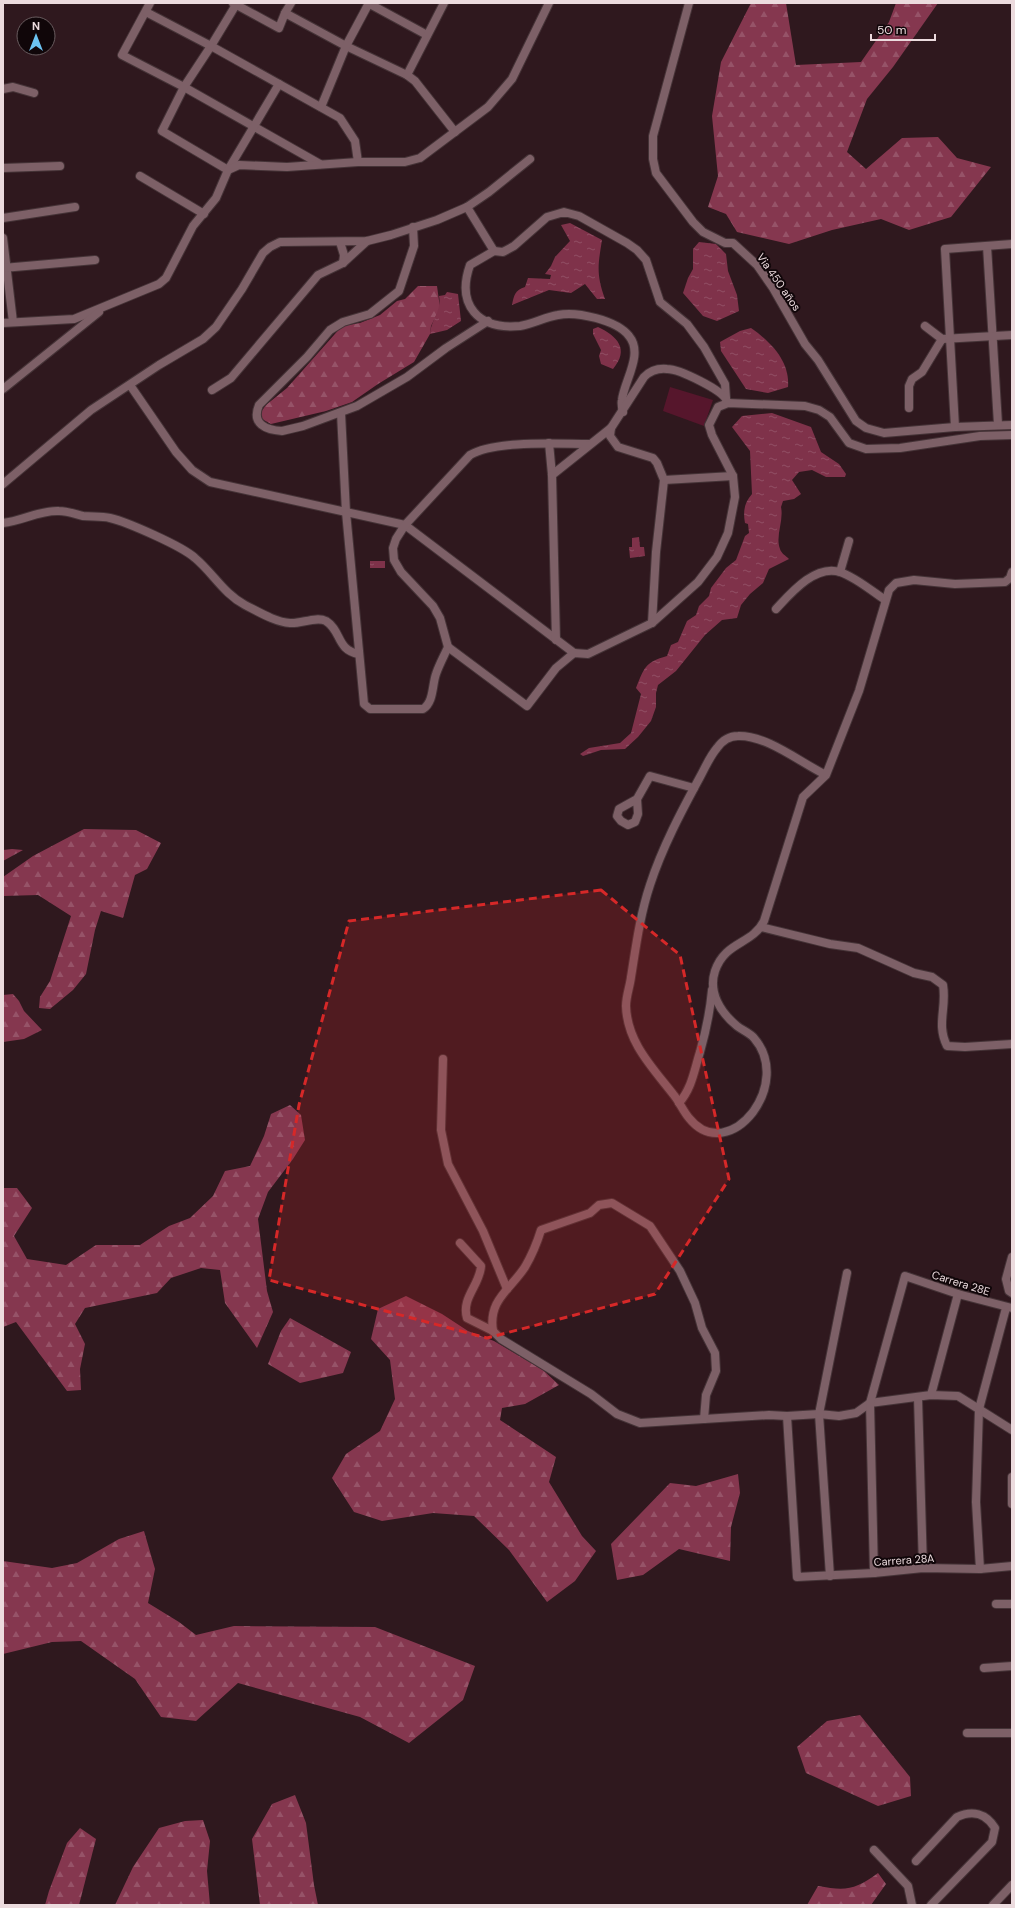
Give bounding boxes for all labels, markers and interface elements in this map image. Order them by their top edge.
north arrow [16,16,56,56]
scale bar [871,16,935,42]
text: N [32,19,40,33]
text: 50 m [877,22,906,38]
street label: Via 450 años [754,251,804,313]
street label: Carrera 28E [930,1268,992,1298]
street label: Carrera 28A [873,1551,935,1569]

